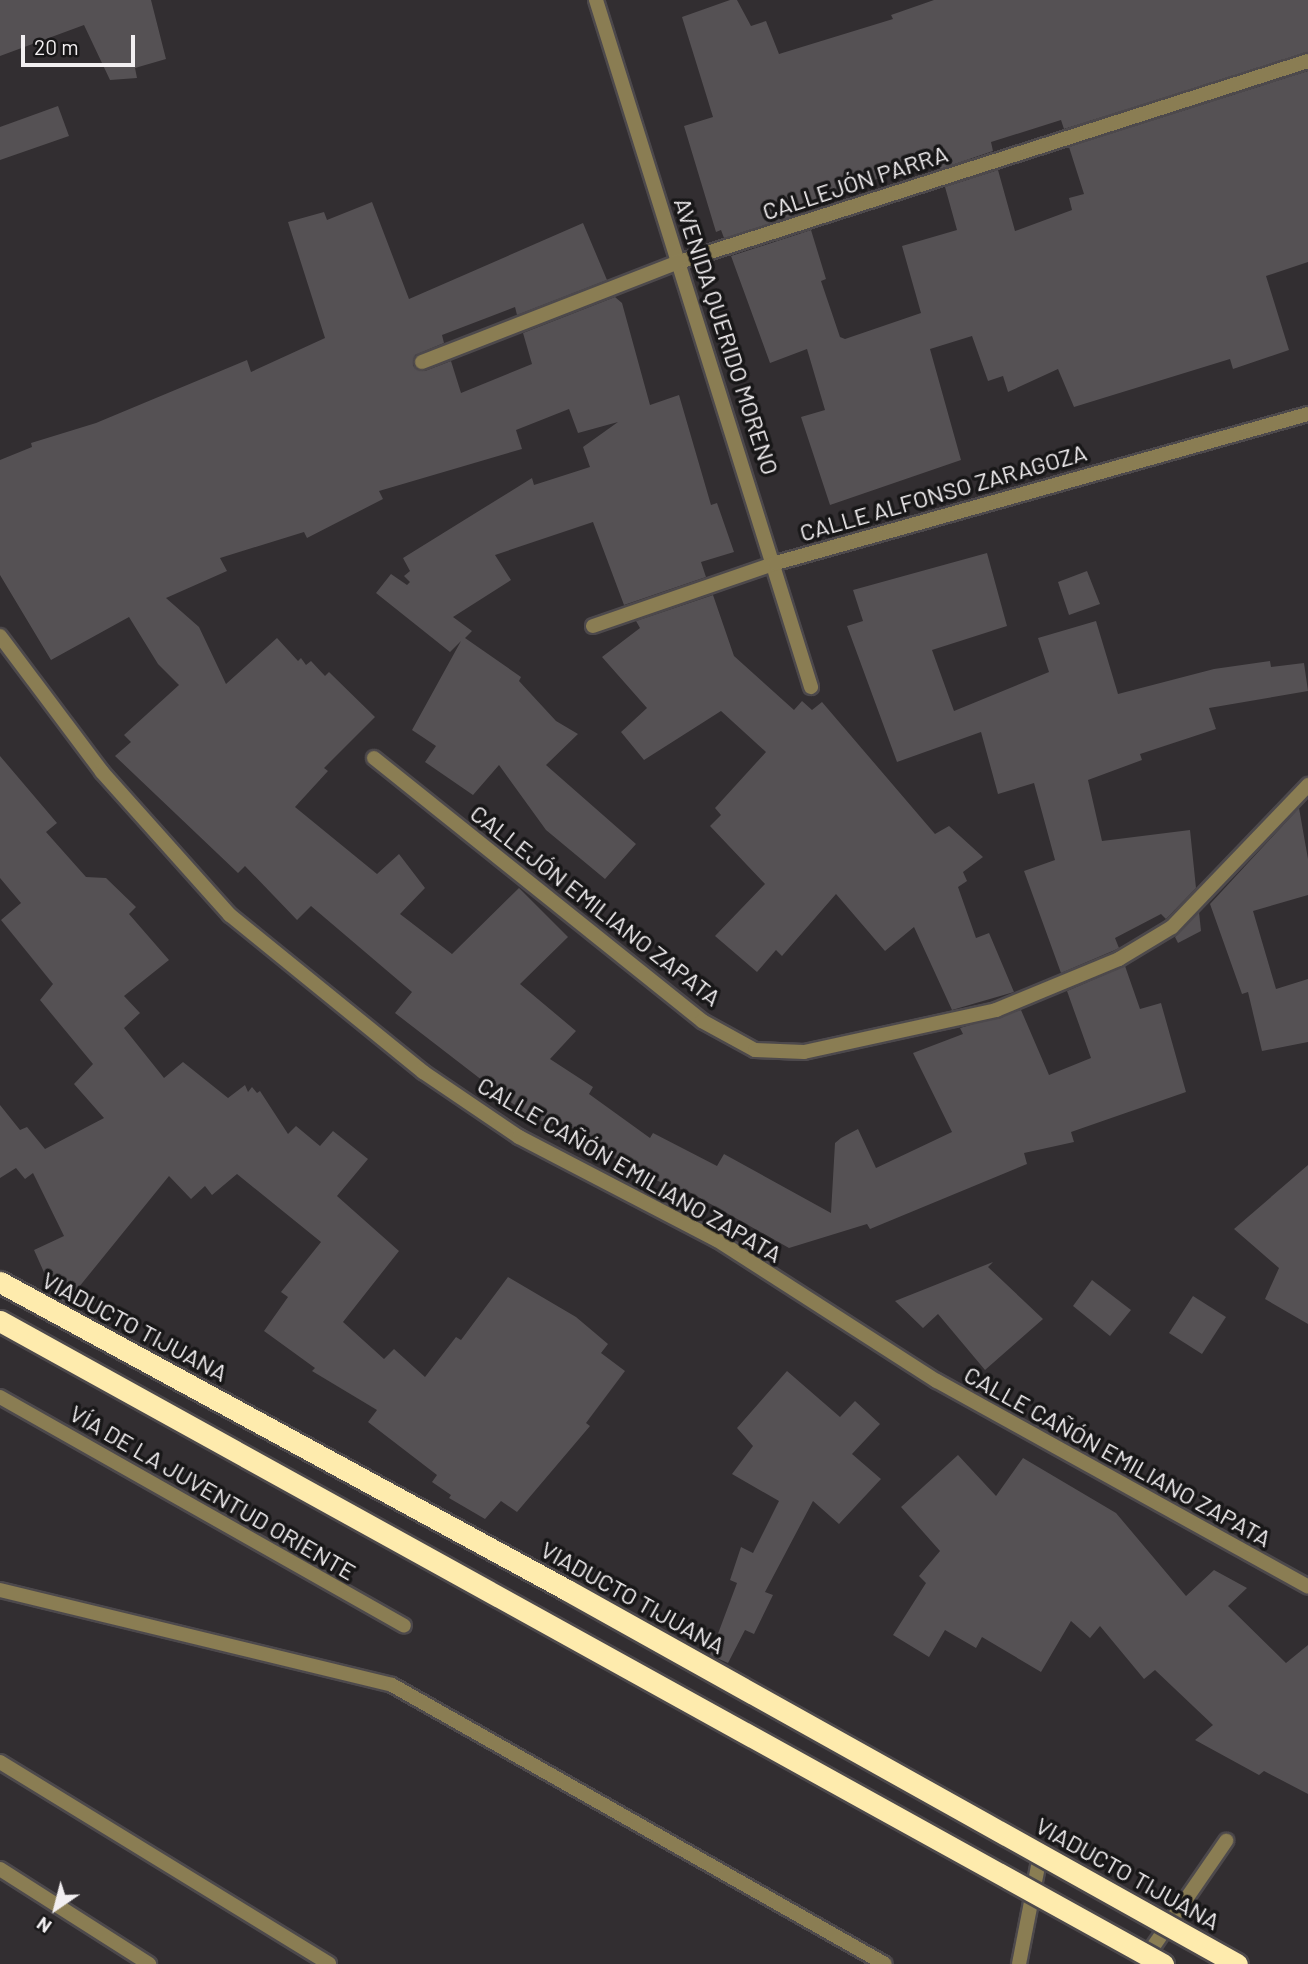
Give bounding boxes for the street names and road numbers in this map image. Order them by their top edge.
street label: CALLEJÓN PARRA [759,138,951,226]
street label: AVENIDA QUERIDO MORENO [669,194,785,478]
street label: CALLE ALFONSO ZARAGOZA [796,437,1090,547]
street label: CALLEJÓN EMILIANO ZAPATA [465,798,727,1012]
street label: CALLE CAÑÓN EMILIANO ZAPATA [473,1070,787,1268]
street label: VIADUCTO TIJUANA [37,1265,233,1387]
street label: CALLE CAÑÓN EMILIANO ZAPATA [959,1359,1277,1553]
street label: VÍA DE LA JUVENTUD ORIENTE [65,1398,361,1586]
street label: VIADUCTO TIJUANA [536,1534,730,1660]
street label: VIADUCTO TIJUANA [1031,1810,1225,1936]

